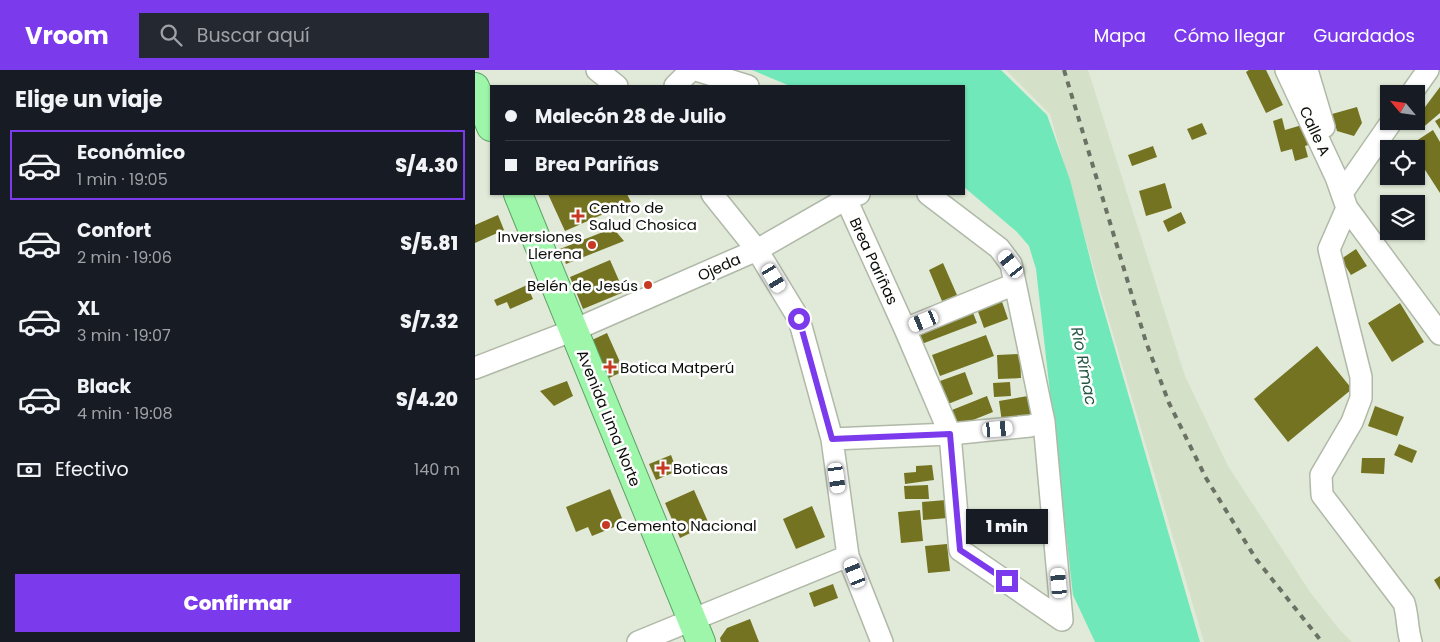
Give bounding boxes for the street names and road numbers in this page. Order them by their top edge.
street label: Calle A [1294,103,1336,159]
street label: Brea Pariñas [845,214,903,308]
street label: Ojeda [694,248,744,286]
street label: Avenida Lima Norte [572,347,646,489]

